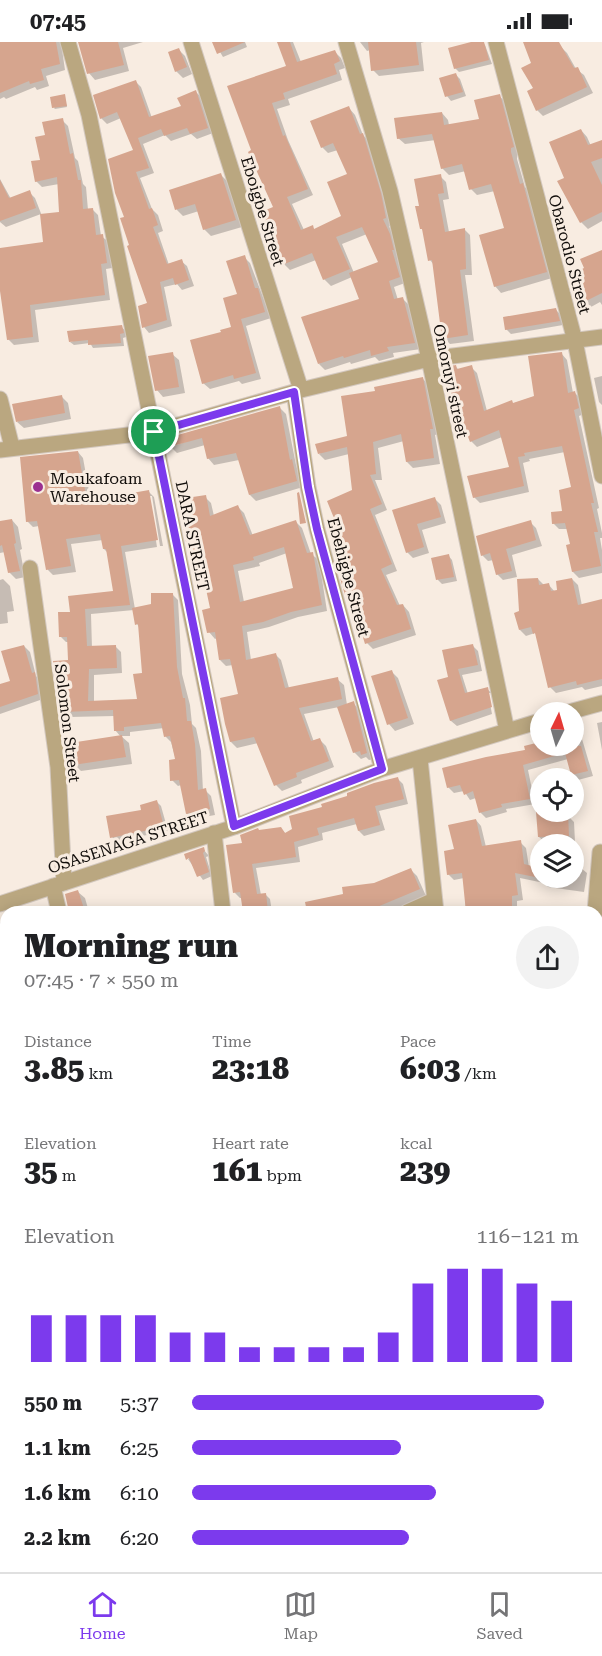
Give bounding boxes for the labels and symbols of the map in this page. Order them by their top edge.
street label: Eboigbe Street [237,154,288,268]
street label: Obarodio Street [544,192,595,316]
street label: Omoruyi street [429,322,472,440]
pin [128,406,179,457]
place label: Moukafoam Warehouse [50,469,143,506]
street label: DARA STREET [172,479,214,593]
marker: Moukafoam Warehouse [31,480,45,494]
street label: Ebehigbe Street [323,515,374,639]
street label: Solomon Street [51,663,84,784]
north arrow [530,702,584,756]
street label: OSASENAGA STREET [45,807,211,877]

